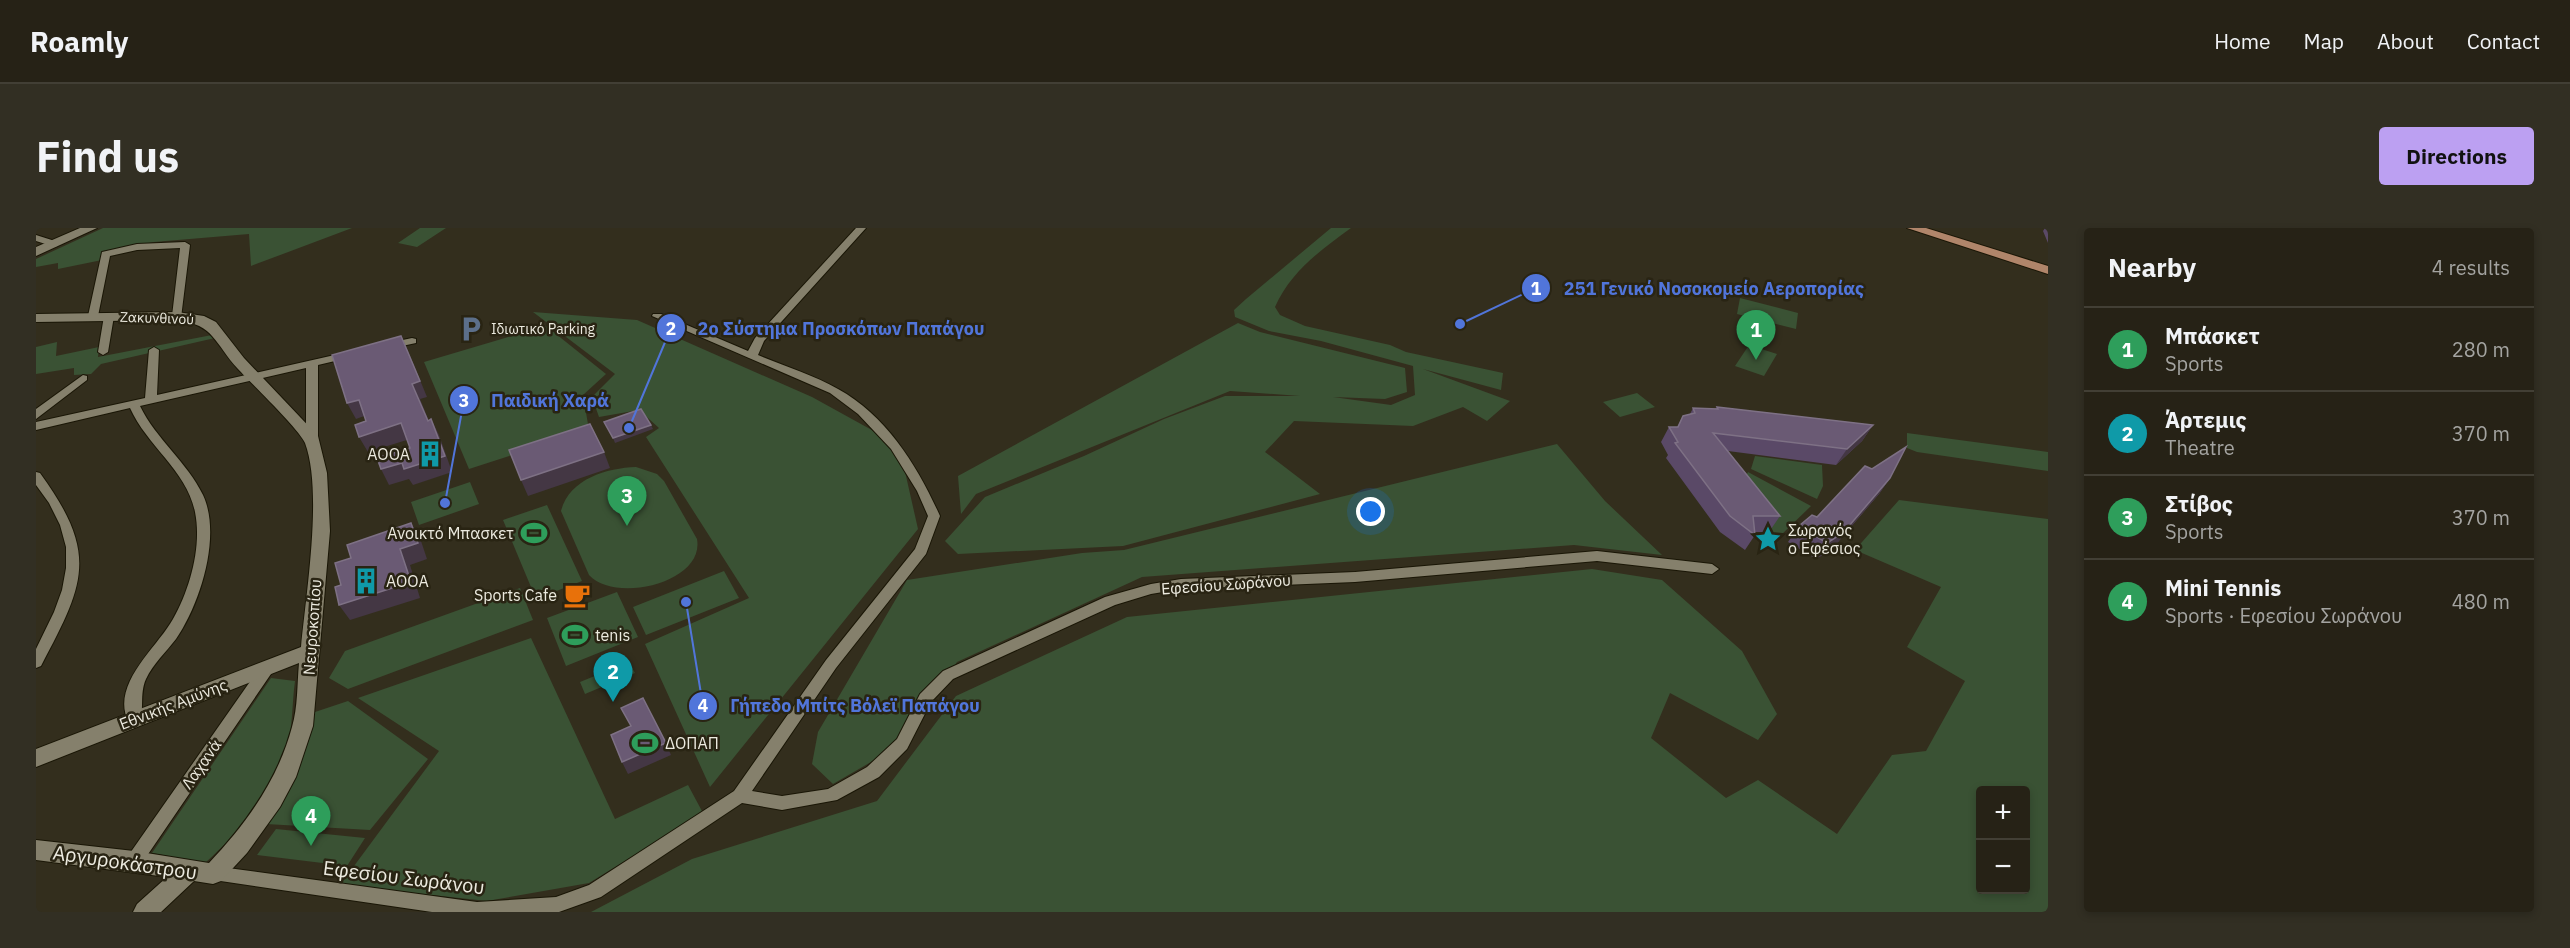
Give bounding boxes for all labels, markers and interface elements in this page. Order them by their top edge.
text: Roamly [30,23,128,60]
text: Home [2214,27,2271,55]
text: Map [2304,27,2344,55]
text: About [2377,27,2434,55]
text: Contact [2467,27,2540,55]
button: Directions [2379,127,2534,185]
text: Find us [36,129,179,184]
text: Nearby [2108,250,2196,284]
text: 4 results [2432,254,2510,281]
callout: 251 Γενικό Νοσοκομείο Αεροπορίας [1521,270,1876,306]
text: 1 [1531,277,1542,300]
text: 251 Γενικό Νοσοκομείο Αεροπορίας [1564,277,1864,300]
street label: Ζακυνθινού [120,308,194,328]
callout: 2ο Σύστημα Προσκόπων Παπάγου [656,310,996,346]
pin: 1 [1736,310,1776,360]
parking icon: Ιδιωτικό Parking [456,314,486,344]
text: 2 [666,317,676,340]
text: 2ο Σύστημα Προσκόπων Παπάγου [698,317,984,340]
place label: Ιδιωτικό Parking [491,320,596,338]
text: Μπάσκετ [2165,321,2260,350]
text: 1 [2122,336,2134,363]
text: 280 m [2452,336,2510,363]
text: Sports [2165,350,2224,377]
callout: Παιδική Χαρά [449,382,621,418]
text: 3 [459,389,469,412]
text: Παιδική Χαρά [491,389,609,412]
text: Άρτεμις [2165,405,2247,434]
text: 2 [2122,420,2134,447]
text: 370 m [2452,420,2510,447]
text: Theatre [2165,434,2235,461]
building icon: AOOA [415,439,445,469]
place label: AOOA [367,444,410,464]
pin: 3 [608,476,646,526]
text: Στίβος [2165,489,2233,518]
your location [1356,497,1385,526]
text: 3 [2122,504,2134,531]
text: 370 m [2452,504,2510,531]
sports icon: Ανοικτό Μπασκετ [519,518,549,548]
text: Sports [2165,518,2224,545]
place label: Σωρανός ο Εφέσιος [1788,520,1861,558]
place label: Ανοικτό Μπασκετ [387,523,514,543]
place icon: Σωρανός ο Εφέσιος [1753,524,1783,554]
building icon: ΑΟΟΑ [351,566,381,596]
street label: Εφεσίου Σωράνου [1160,569,1292,599]
place label: ΑΟΟΑ [386,571,429,591]
text: Mini Tennis [2165,573,2281,602]
street label: Νευροκοπίου [299,578,325,676]
cafe icon: Sports Cafe [562,580,592,610]
place label: Sports Cafe [474,585,557,605]
text: 4 [2122,588,2134,615]
text: 480 m [2452,588,2510,615]
text: Sports · Εφεσίου Σωράνου [2165,602,2402,629]
sports icon: tenis [560,620,590,650]
place label: tenis [595,625,630,645]
pin: 2 [594,652,632,702]
street label: Εθνικής Αμύνης [116,674,230,734]
callout: Γήπεδο Μπίτς Βόλεϊ Παπάγου [688,688,992,724]
text: 4 [698,694,709,717]
text: Γήπεδο Μπίτς Βόλεϊ Παπάγου [730,694,980,717]
sports icon: ΔΟΠΑΠ [630,728,660,758]
place label: ΔΟΠΑΠ [665,733,719,753]
street label: Λαχανά [177,735,225,793]
map controls [1976,786,2030,894]
button: + [1976,786,2030,840]
pin: 4 [292,796,330,846]
street label: Αργυροκάστρου [51,839,199,885]
button: − [1976,840,2030,894]
street label: Εφεσίου Σωράνου [322,854,486,900]

